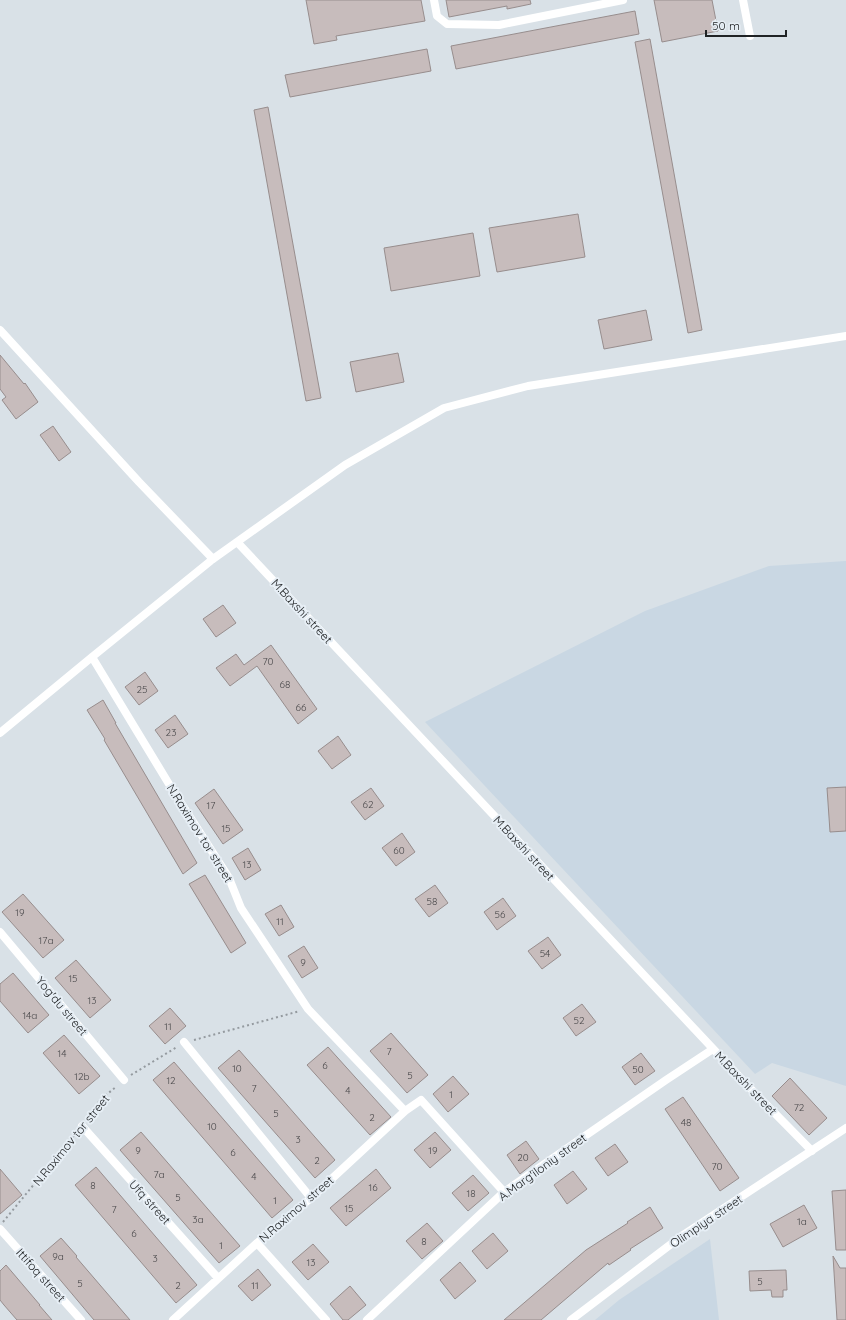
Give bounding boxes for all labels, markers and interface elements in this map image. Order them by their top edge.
scale bar [706,12,786,38]
text: 50 m [712,18,740,33]
street label: M.Baxshi street [268,576,336,646]
house number: 70 [262,655,274,668]
house number: 68 [280,678,290,691]
house number: 25 [137,683,148,696]
house number: 66 [296,701,307,714]
house number: 23 [166,726,176,739]
street label: N.Raximov tor street [164,781,236,885]
house number: 62 [363,798,374,811]
house number: 17 [207,799,215,812]
street label: M.Baxshi street [490,813,558,883]
house number: 15 [221,822,231,835]
house number: 60 [393,844,405,857]
house number: 13 [243,858,251,871]
house number: 58 [427,895,437,908]
house number: 19 [15,906,25,919]
house number: 56 [495,908,506,921]
house number: 11 [276,915,284,928]
house number: 17a [39,934,53,947]
house number: 54 [540,947,550,960]
house number: 9 [300,956,306,969]
house number: 15 [68,972,78,985]
street label: Yog'du street [33,973,91,1039]
house number: 13 [88,994,96,1007]
house number: 14a [23,1009,37,1022]
house number: 52 [574,1014,585,1027]
house number: 11 [164,1020,172,1033]
house number: 7 [386,1045,392,1058]
house number: 14 [58,1047,66,1060]
street label: M.Baxshi street [712,1048,780,1118]
house number: 6 [322,1059,328,1072]
house number: 10 [232,1062,242,1075]
house number: 50 [632,1063,644,1076]
house number: 5 [407,1069,413,1082]
house number: 12b [74,1070,90,1083]
house number: 12 [166,1074,176,1087]
house number: 7 [251,1082,257,1095]
house number: 4 [345,1084,351,1097]
house number: 1 [449,1088,453,1101]
street label: N.Raximov tor street [30,1091,112,1189]
house number: 72 [794,1101,805,1114]
house number: 5 [273,1107,279,1120]
house number: 2 [369,1111,375,1124]
house number: 48 [681,1116,691,1129]
house number: 10 [207,1120,217,1133]
street label: A.Marg'iloniy street [495,1130,589,1204]
house number: 3 [295,1133,301,1146]
house number: 9 [135,1144,141,1157]
house number: 19 [428,1144,438,1157]
house number: 6 [230,1146,236,1159]
house number: 20 [517,1151,529,1164]
house number: 2 [314,1154,320,1167]
house number: 70 [711,1160,723,1173]
house number: 7a [153,1168,165,1181]
house number: 4 [251,1170,257,1183]
street label: N.Raximov street [256,1172,336,1246]
street label: Ufq street [126,1177,174,1227]
house number: 8 [90,1179,96,1192]
house number: 16 [368,1181,378,1194]
house number: 18 [466,1187,476,1200]
house number: 5 [175,1191,181,1204]
street label: Olimpiya street [667,1191,745,1251]
house number: 1 [273,1194,277,1207]
house number: 15 [344,1202,354,1215]
house number: 7 [111,1203,117,1216]
house number: 3a [192,1213,204,1226]
house number: 1a [797,1215,807,1228]
house number: 6 [131,1227,137,1240]
house number: 8 [421,1235,427,1248]
house number: 1 [219,1239,223,1252]
street label: Ittifoq street [13,1245,69,1305]
house number: 9a [52,1250,64,1263]
house number: 3 [152,1252,158,1265]
house number: 13 [307,1256,315,1269]
house number: 5 [757,1275,763,1288]
house number: 5 [77,1277,83,1290]
house number: 2 [175,1279,181,1292]
house number: 11 [251,1279,259,1292]

